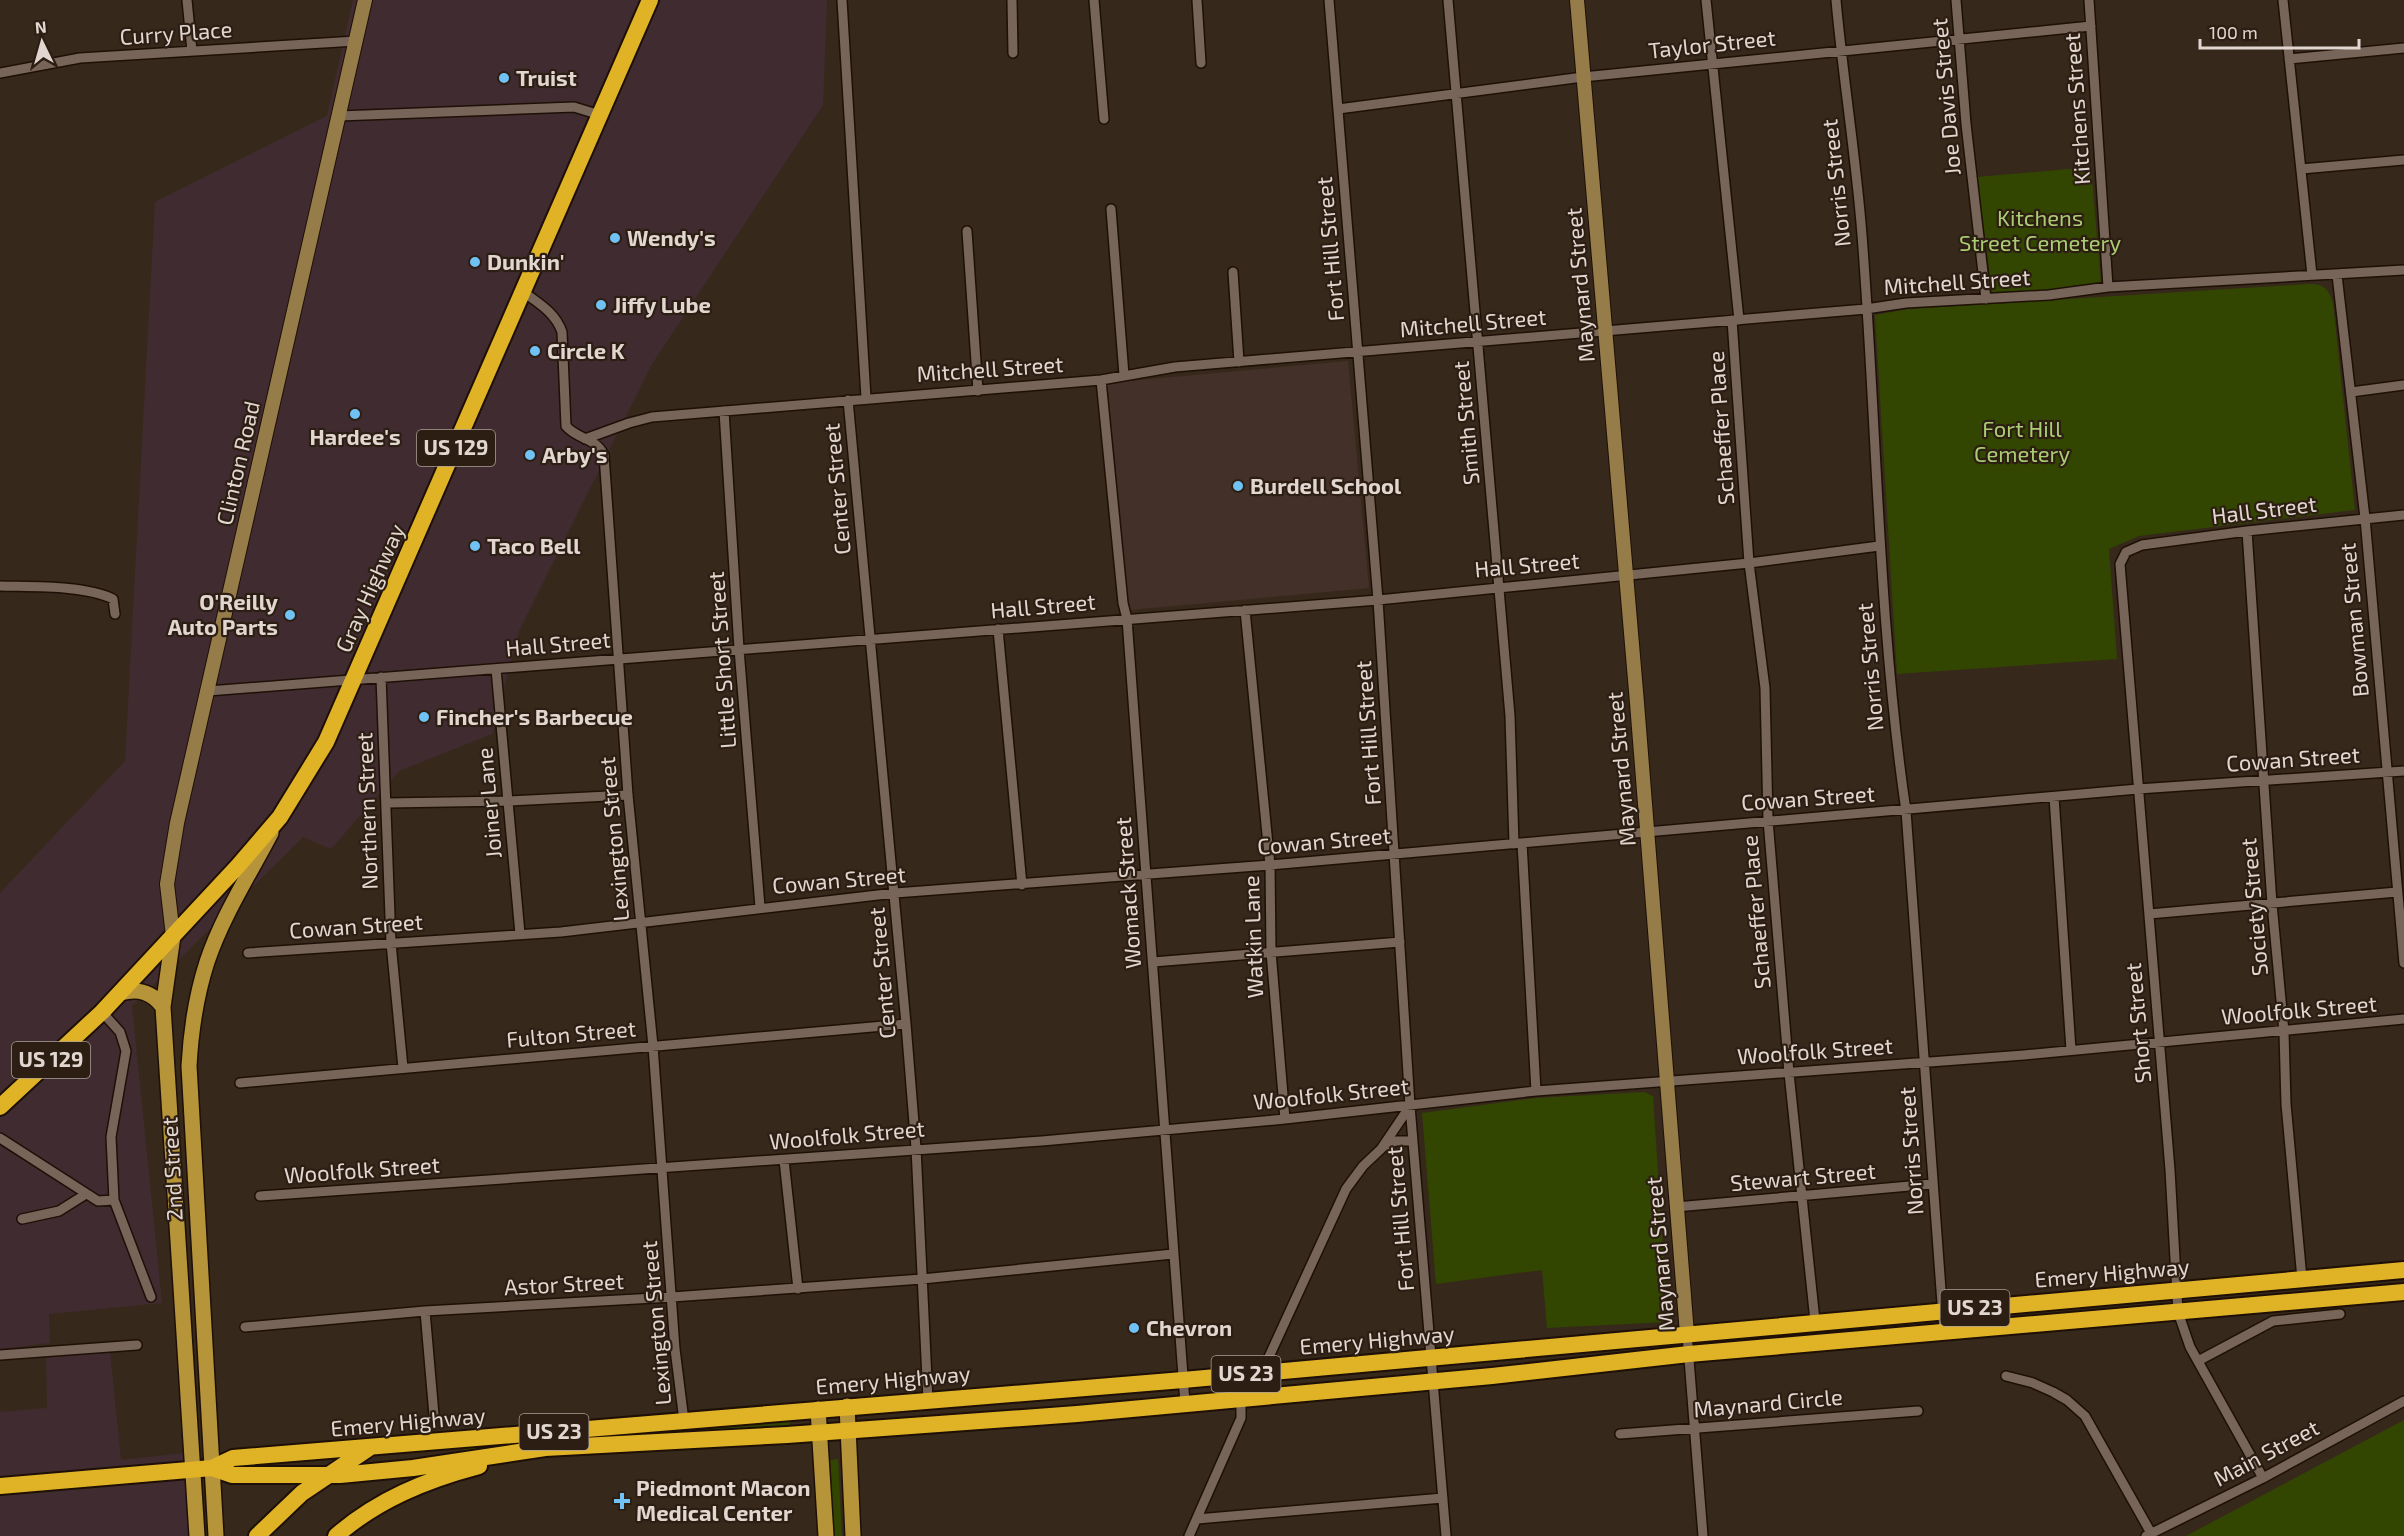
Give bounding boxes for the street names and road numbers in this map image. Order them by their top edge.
street label: Curry Place [119,15,233,49]
street label: Joe Davis Street [1925,17,1965,177]
street label: Taylor Street [1647,23,1777,63]
street label: Kitchens Street [2058,32,2094,186]
street label: Norris Street [1815,118,1855,248]
street label: Fort Hill Street [1310,176,1348,322]
street label: Maynard Street [1559,207,1599,363]
street label: Mitchell Street [1883,263,2031,299]
street label: Mitchell Street [1399,303,1547,341]
street label: Mitchell Street [916,350,1064,386]
street label: Schaeffer Place [1702,350,1738,506]
street label: Smith Street [1447,360,1483,486]
street label: Clinton Road [210,398,264,527]
street label: Center Street [817,422,855,556]
road number: US 129 [417,430,495,466]
street label: Hall Street [2210,490,2318,528]
street label: Gray Highway [329,519,409,656]
street label: Bowman Street [2333,542,2373,698]
street label: Hall Street [1473,546,1581,582]
street label: Little Short Street [702,571,740,750]
street label: Hall Street [989,587,1097,623]
street label: Norris Street [1850,602,1888,732]
street label: Hall Street [504,625,612,661]
street label: Fort Hill Street [1349,660,1385,806]
street label: Maynard Street [1600,691,1640,847]
street label: Northern Street [350,732,382,890]
street label: Cowan Street [2225,740,2361,776]
street label: Joiner Lane [470,747,506,860]
street label: Lexington Street [593,756,633,922]
street label: Cowan Street [1740,779,1876,815]
street label: Womack Street [1109,816,1145,970]
street label: Cowan Street [1256,821,1392,859]
street label: Schaeffer Place [1735,834,1775,990]
street label: Society Street [2234,837,2272,977]
street label: Cowan Street [771,860,907,898]
street label: Watkin Lane [1237,875,1267,999]
street label: Center Street [862,906,900,1040]
street label: Cowan Street [288,907,424,943]
street label: Short Street [2119,962,2155,1084]
street label: Woolfolk Street [2220,989,2378,1029]
street label: Fulton Street [505,1014,637,1052]
street label: Woolfolk Street [1736,1032,1894,1068]
road number: US 129 [12,1042,90,1078]
street label: Woolfolk Street [1252,1072,1410,1114]
street label: Norris Street [1893,1086,1927,1216]
street label: Woolfolk Street [768,1114,926,1154]
street label: 2nd Street [155,1117,187,1222]
street label: Fort Hill Street [1380,1146,1418,1292]
street label: Woolfolk Street [283,1151,441,1187]
street label: Stewart Street [1729,1157,1877,1195]
street label: Maynard Street [1639,1176,1679,1332]
street label: Lexington Street [635,1240,675,1406]
street label: Emery Highway [2033,1252,2191,1292]
street label: Astor Street [503,1267,625,1299]
road number: US 23 [1940,1290,2010,1326]
street label: Emery Highway [1298,1319,1456,1359]
road number: US 23 [1212,1356,1280,1392]
street label: Emery Highway [814,1359,972,1399]
street label: Maynard Circle [1692,1383,1844,1421]
street label: Emery Highway [329,1401,487,1441]
street label: Main Street [2208,1413,2323,1491]
road number: US 23 [520,1414,588,1450]

